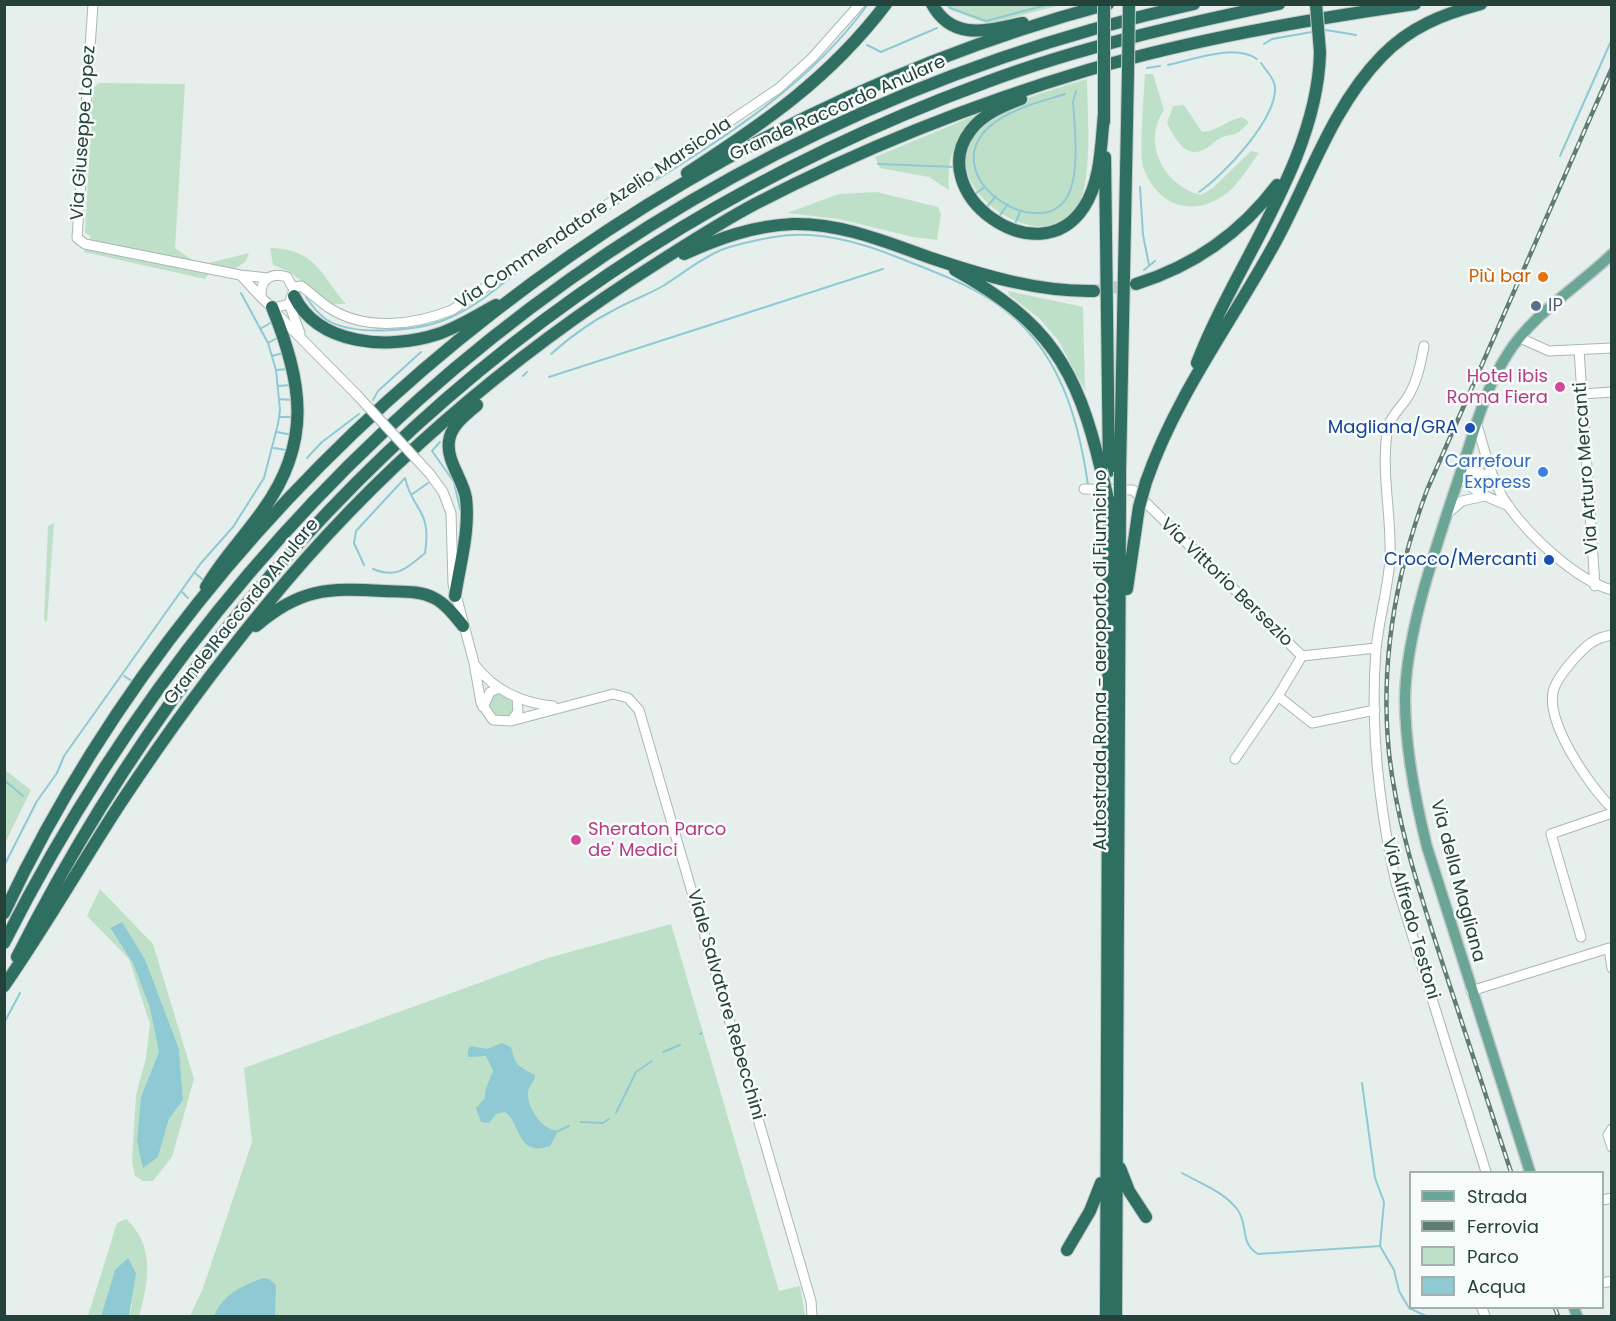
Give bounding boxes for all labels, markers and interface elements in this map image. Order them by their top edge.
street label: Via Giuseppe Lopez [67,45,101,221]
street label: Grande Raccordo Anulare [727,52,949,166]
street label: Via Commendatore Azelio Marsicola [452,113,736,315]
place label: Più bar [1469,266,1531,288]
marker: Più bar [1536,270,1550,284]
place label: IP [1548,295,1563,317]
marker: IP [1529,299,1543,313]
place label: Hotel ibis Roma Fiera [1446,366,1548,409]
marker: Hotel ibis Roma Fiera [1553,380,1567,394]
street label: Via Arturo Mercanti [1570,381,1604,555]
place label: Magliana/GRA [1328,417,1458,439]
marker: Magliana/GRA [1463,421,1477,435]
place label: Carrefour Express [1445,451,1531,494]
marker: Carrefour Express [1536,465,1550,479]
street label: Autostrada Roma - aeroporto di Fiumicino [1090,469,1112,851]
street label: Grande Raccordo Anulare [160,514,324,710]
street label: Via Vittorio Bersezio [1155,514,1297,652]
place label: Crocco/Mercanti [1384,549,1537,571]
marker: Crocco/Mercanti [1542,553,1556,567]
street label: Via della Magliana [1425,797,1489,965]
place label: Sheraton Parco de' Medici [588,819,726,862]
marker: Sheraton Parco de' Medici [569,833,583,847]
street label: Via Alfredo Testoni [1377,836,1443,1002]
street label: Viale Salvatore Rebecchini [682,887,768,1123]
legend [1409,1171,1604,1309]
text: Strada [1467,1184,1527,1209]
text: Ferrovia [1467,1214,1539,1239]
text: Parco [1467,1244,1519,1269]
text: Acqua [1467,1274,1526,1299]

